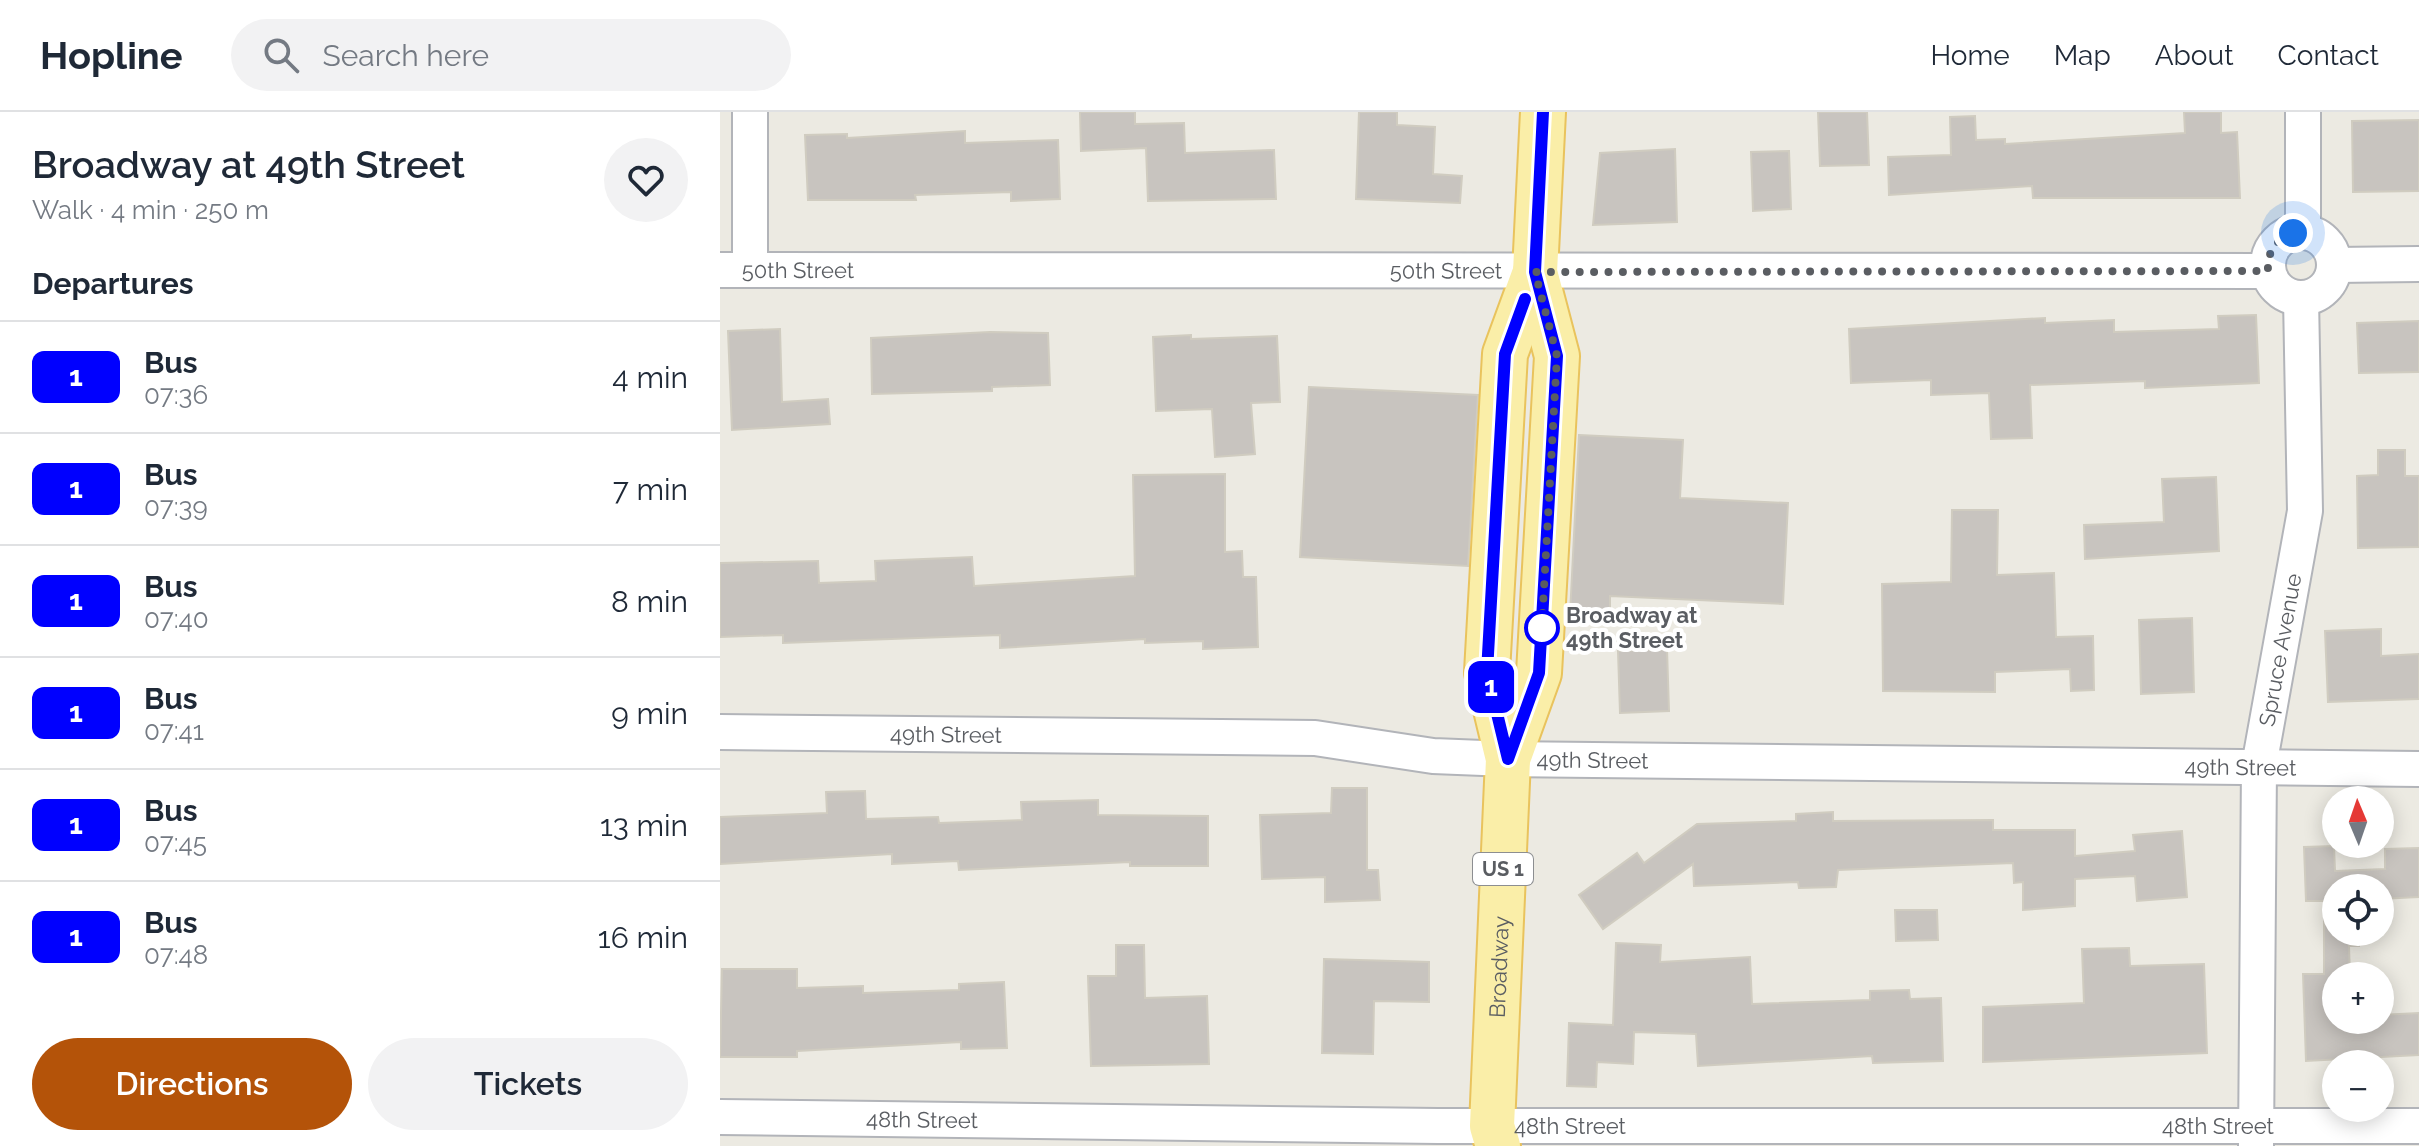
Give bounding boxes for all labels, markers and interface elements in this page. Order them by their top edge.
search box [231,19,791,91]
text: Hopline [40,33,183,78]
icon: search [259,33,303,77]
text: Search here [323,38,489,73]
text: Home [1930,39,2010,72]
text: Map [2054,39,2111,72]
text: About [2155,39,2234,72]
text: Contact [2278,39,2379,72]
button: heart [604,138,688,222]
text: Broadway at 49th Street [32,142,465,187]
text: Walk · 4 min · 250 m [32,195,269,225]
your location [2273,213,2313,253]
street label: 50th Street [742,257,855,283]
street label: 50th Street [1390,257,1503,284]
text: Departures [32,266,194,301]
text: Bus [144,345,198,380]
text: 1 [69,360,83,393]
text: 4 min [612,360,688,395]
text: 07:36 [144,380,208,410]
text: Bus [144,457,198,492]
text: 1 [69,472,83,505]
text: 7 min [613,472,688,507]
text: 07:39 [144,492,208,522]
text: Bus [144,569,198,604]
street label: Spruce Avenue [2253,571,2306,728]
text: 1 [69,584,83,617]
text: 8 min [611,584,688,619]
place label: Broadway at 49th Street [1566,602,1698,653]
text: 07:40 [144,604,209,634]
marker: Broadway at 49th Street [1525,611,1559,645]
line badge: 1 [1465,661,1517,713]
text: 1 [1484,670,1498,703]
text: Bus [144,681,198,716]
text: 1 [69,696,83,729]
text: 9 min [611,696,688,731]
text: 07:41 [144,716,204,746]
street label: 49th Street [890,721,1003,748]
street label: 49th Street [1537,746,1649,774]
street label: 49th Street [2184,753,2297,781]
north arrow [2322,786,2394,858]
map controls [2322,786,2394,1122]
text: Bus [144,793,198,828]
text: 1 [69,808,83,841]
text: 13 min [600,808,688,843]
text: 07:45 [144,828,207,858]
road number: US 1 [1473,853,1533,885]
button: locate [2322,874,2394,946]
text: Bus [144,905,198,940]
street label: Broadway [1484,915,1514,1019]
text: 1 [69,920,83,953]
text: 16 min [598,920,688,955]
text: 07:48 [144,940,208,970]
button: + [2322,962,2394,1034]
button: Directions [32,1038,352,1130]
button: Tickets [368,1038,688,1130]
button: − [2322,1050,2394,1122]
street label: 48th Street [866,1106,979,1133]
street label: 48th Street [1514,1113,1627,1139]
street label: 48th Street [2162,1113,2275,1139]

